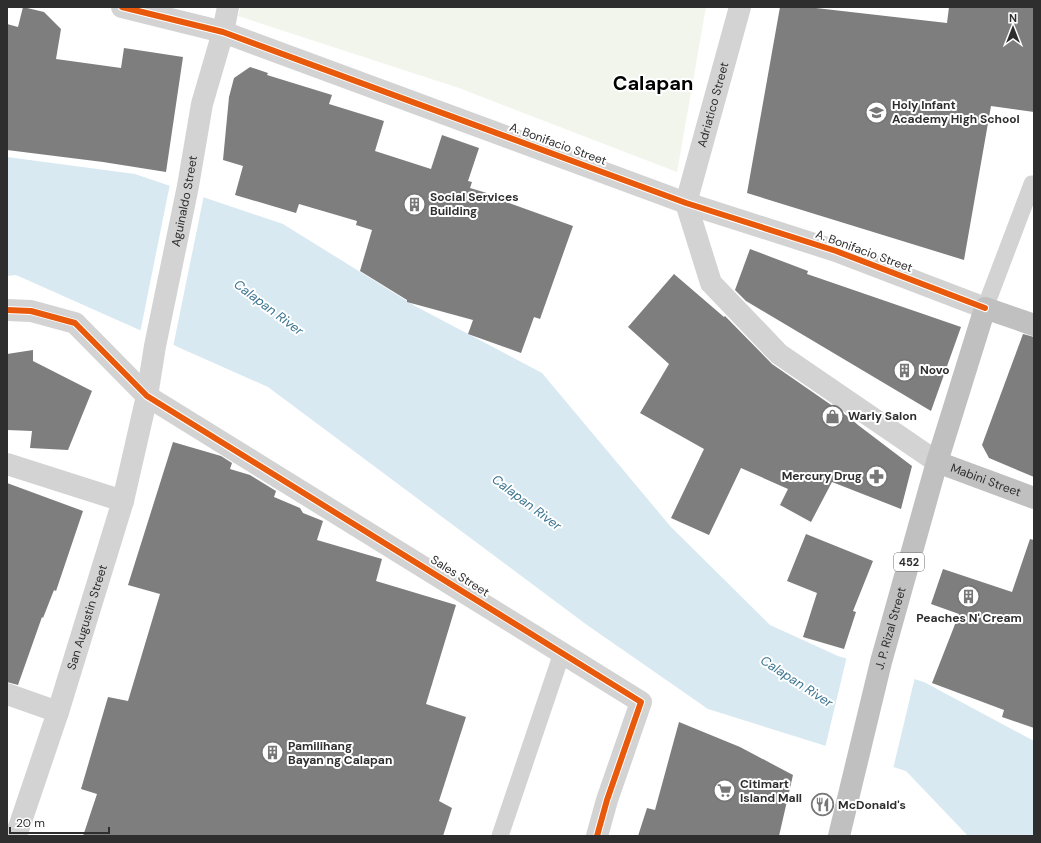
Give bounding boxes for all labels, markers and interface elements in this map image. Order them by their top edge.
north arrow [993,8,1033,48]
text: N [1009,11,1017,25]
street label: Adriatico Street [694,60,733,149]
district label: Calapan [613,70,693,96]
place label: Holy Infant Academy High School [892,97,1020,127]
school or university icon: Holy Infant Academy High School [863,99,889,125]
street label: A. Bonifacio Street [507,119,609,169]
street label: Aguinaldo Street [168,154,201,248]
place label: Social Services Building [430,189,519,219]
building icon: Social Services Building [401,191,427,217]
street label: A. Bonifacio Street [813,226,915,276]
water label: Calapan River [230,276,308,340]
building icon: Novo [891,357,917,383]
place label: Novo [920,362,950,378]
shop icon: Warly Salon [820,403,846,429]
place label: Warly Salon [848,408,917,424]
street label: Mabini Street [948,460,1024,501]
pharmacy icon: Mercury Drug [864,463,890,489]
place label: Mercury Drug [782,468,862,484]
water label: Calapan River [488,471,566,535]
street label: Sales Street [428,552,493,600]
road number: 452 [894,553,924,571]
street label: San Augustin Street [63,562,111,672]
building icon: Peaches N' Cream [956,584,982,610]
street label: J. P. Rizal Street [871,585,910,671]
place label: Peaches N' Cream [916,610,1022,626]
water label: Calapan River [757,652,837,712]
place label: Pamilihang Bayan ng Calapan [288,738,392,768]
building icon: Pamilihang Bayan ng Calapan [260,740,286,766]
place label: Citimart Island Mall [740,776,802,806]
supermarket icon: Citimart Island Mall [711,778,737,804]
restaurant icon: McDonald's [809,792,835,818]
place label: McDonald's [838,797,906,813]
scale bar [10,809,109,835]
text: 20 m [16,815,45,831]

